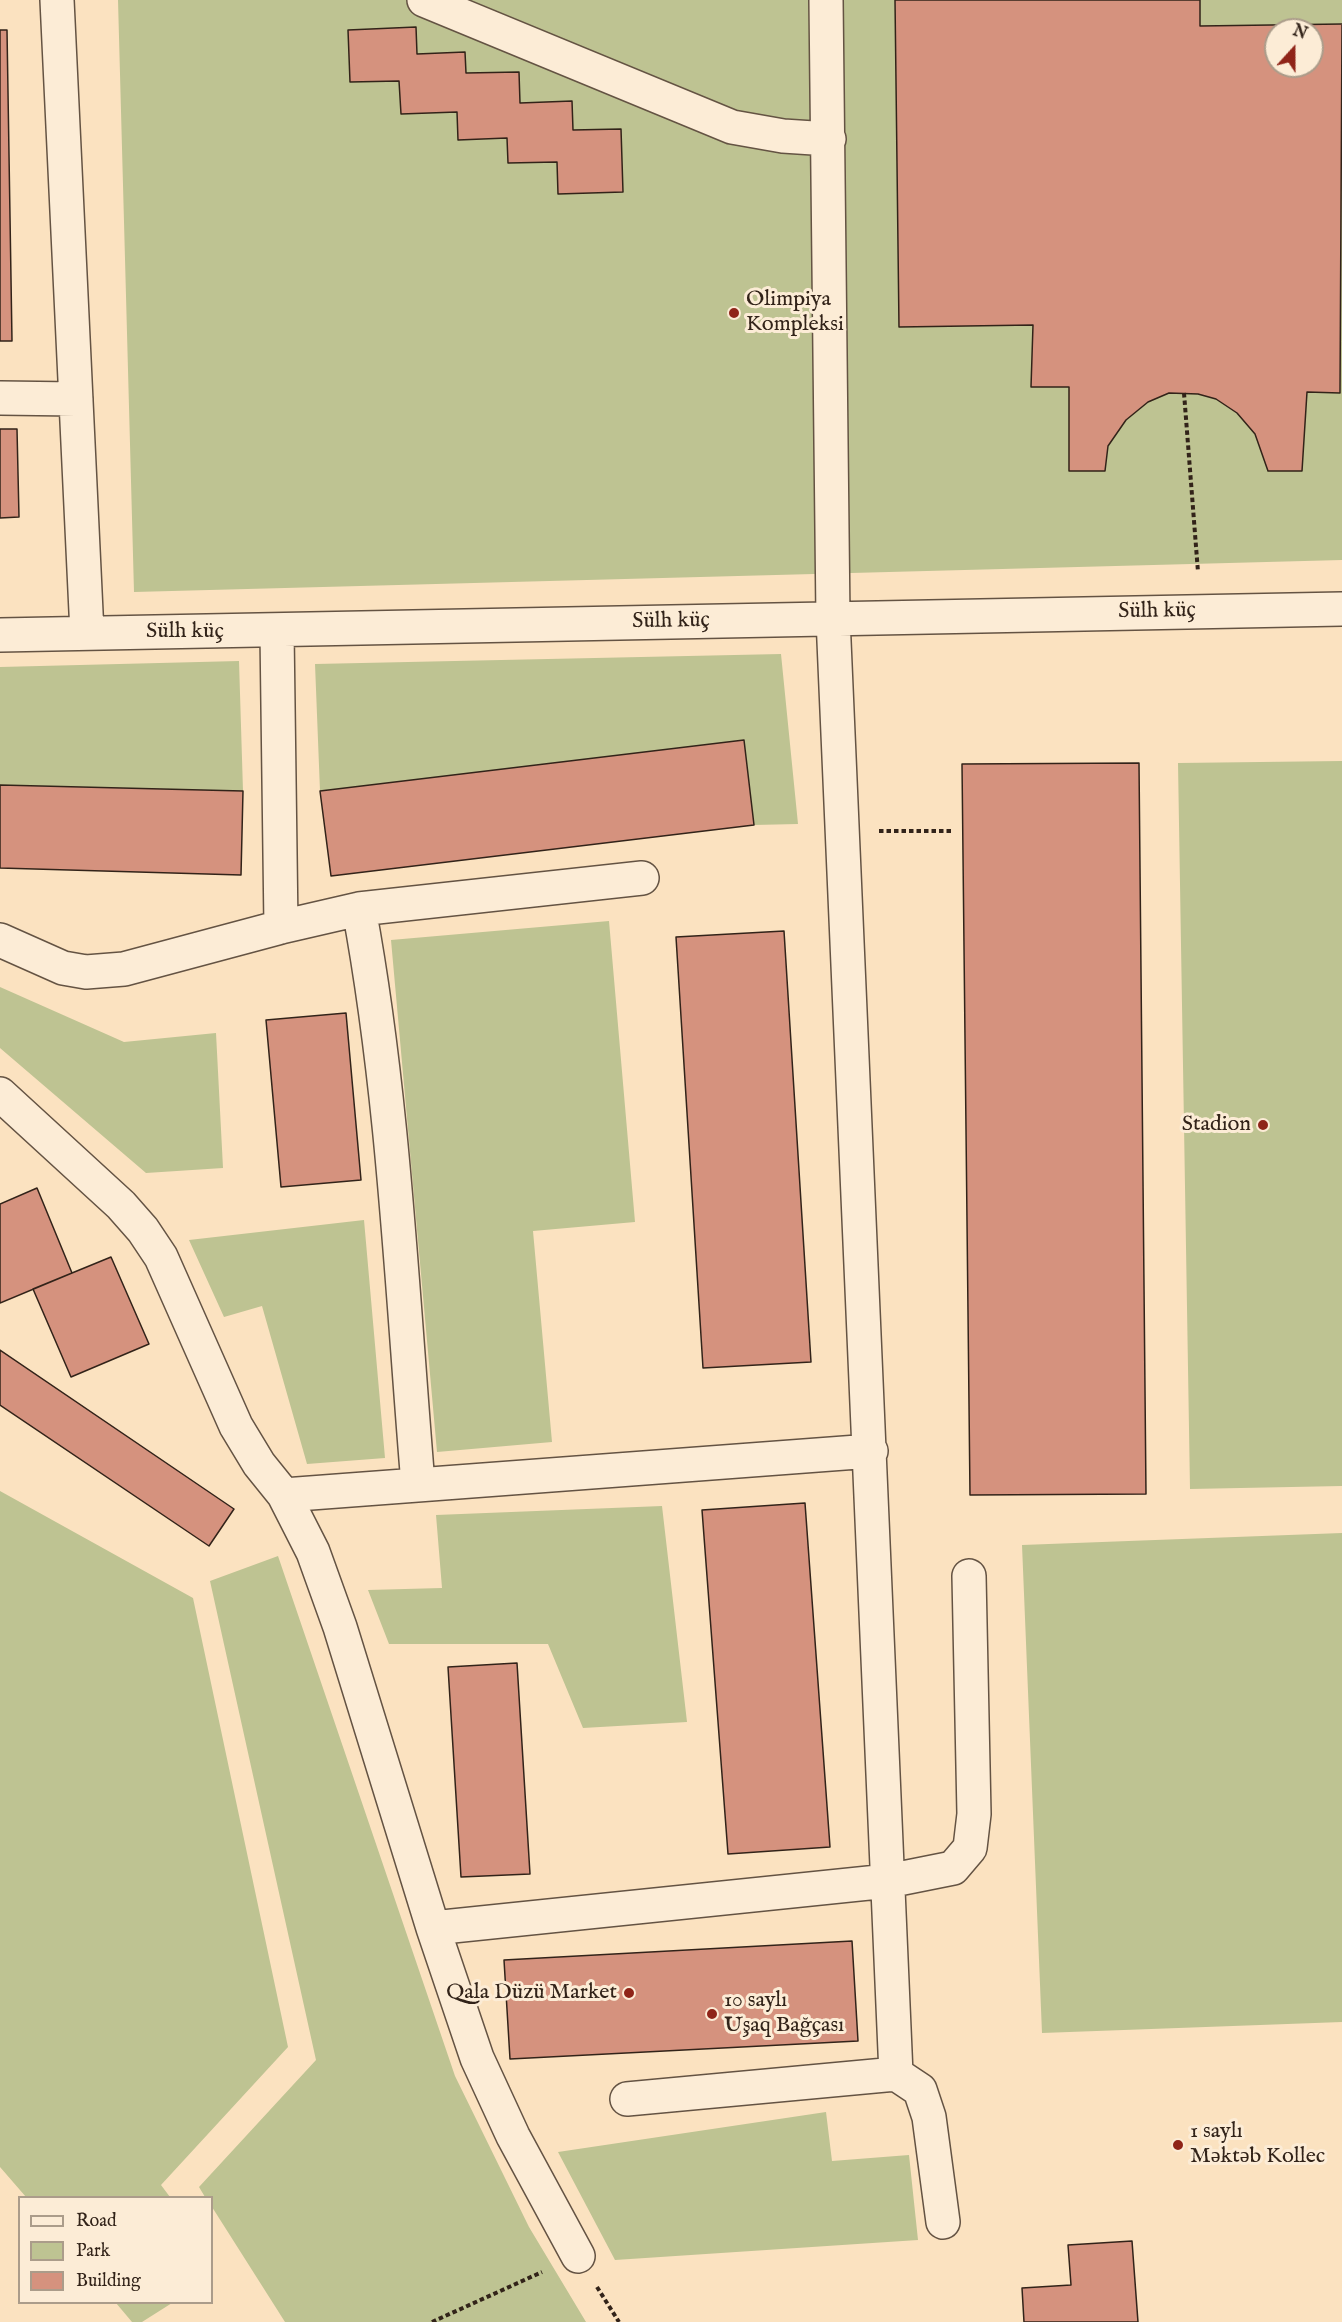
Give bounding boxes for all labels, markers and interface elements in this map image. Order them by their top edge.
north arrow [1264,18,1324,78]
text: N [1290,21,1310,45]
place label: Olimpiya Kompleksi [746,287,844,338]
marker: Olimpiya Kompleksi [727,306,741,320]
street label: Sülh küç [1118,598,1196,626]
street label: Sülh küç [632,608,710,636]
street label: Sülh küç [146,619,224,645]
place label: Stadion [1182,1112,1251,1138]
marker: Stadion [1256,1118,1270,1132]
place label: Qala Düzü Market [446,1980,617,2006]
marker: Qala Düzü Market [622,1986,636,2000]
place label: 10 saylı Uşaq Bağçası [724,1988,844,2040]
marker: 10 saylı Uşaq Bağçası [705,2007,719,2021]
place label: 1 saylı Məktəb Kollec [1190,2119,1325,2170]
marker: 1 saylı Məktəb Kollec [1171,2138,1185,2152]
legend [18,2196,213,2304]
text: Road [76,2210,117,2233]
text: Park [76,2240,110,2263]
text: Building [76,2270,141,2293]

